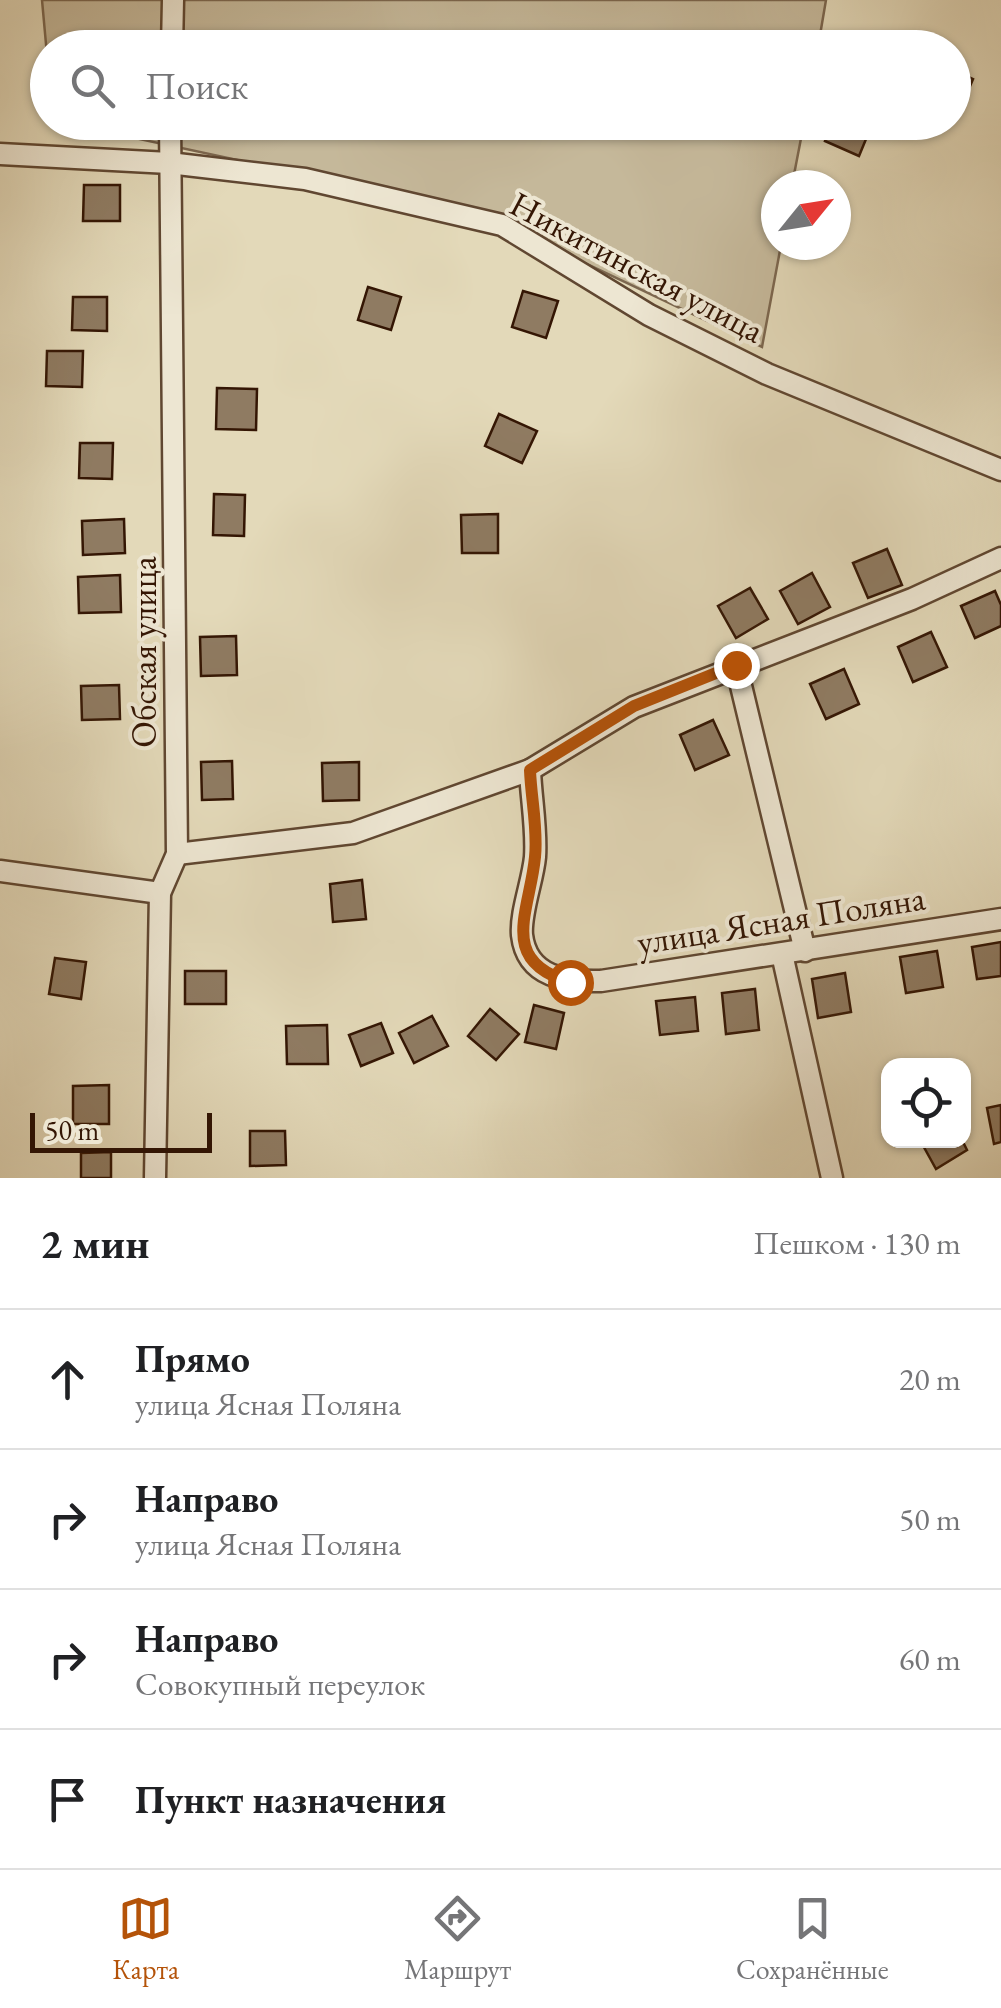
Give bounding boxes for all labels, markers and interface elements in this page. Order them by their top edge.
search box [30,30,971,140]
icon: search [65,58,120,113]
text: Поиск [145,61,248,110]
north arrow [761,170,851,260]
street label: Никитинская улица [502,181,772,353]
street label: Обская улица [121,556,167,748]
route end [714,643,760,689]
street label: улица Ясная Поляна [634,875,928,965]
route start [548,960,594,1006]
map controls [881,1058,971,1148]
button: locate [881,1058,971,1148]
scale bar [30,1108,212,1152]
text: 50 m [45,1112,99,1148]
text: 2 мин [40,1216,149,1271]
text: Пешком · 130 m [753,1222,961,1264]
text: Прямо [135,1334,250,1383]
icon: ahead [40,1352,95,1407]
text: 20 m [899,1358,961,1400]
text: улица Ясная Поляна [135,1383,401,1425]
text: Направо [135,1474,278,1523]
icon: right [40,1492,95,1547]
text: 50 m [899,1498,961,1540]
text: улица Ясная Поляна [135,1523,401,1565]
text: Направо [135,1614,278,1663]
icon: right [40,1632,95,1687]
text: 60 m [899,1638,961,1680]
text: Совокупный переулок [135,1663,425,1705]
icon: arrive [40,1772,95,1827]
text: Пункт назначения [135,1775,446,1824]
tab: Карта [112,1891,179,1987]
tab: Маршрут [404,1891,511,1987]
tab: Сохранённые [736,1891,889,1987]

